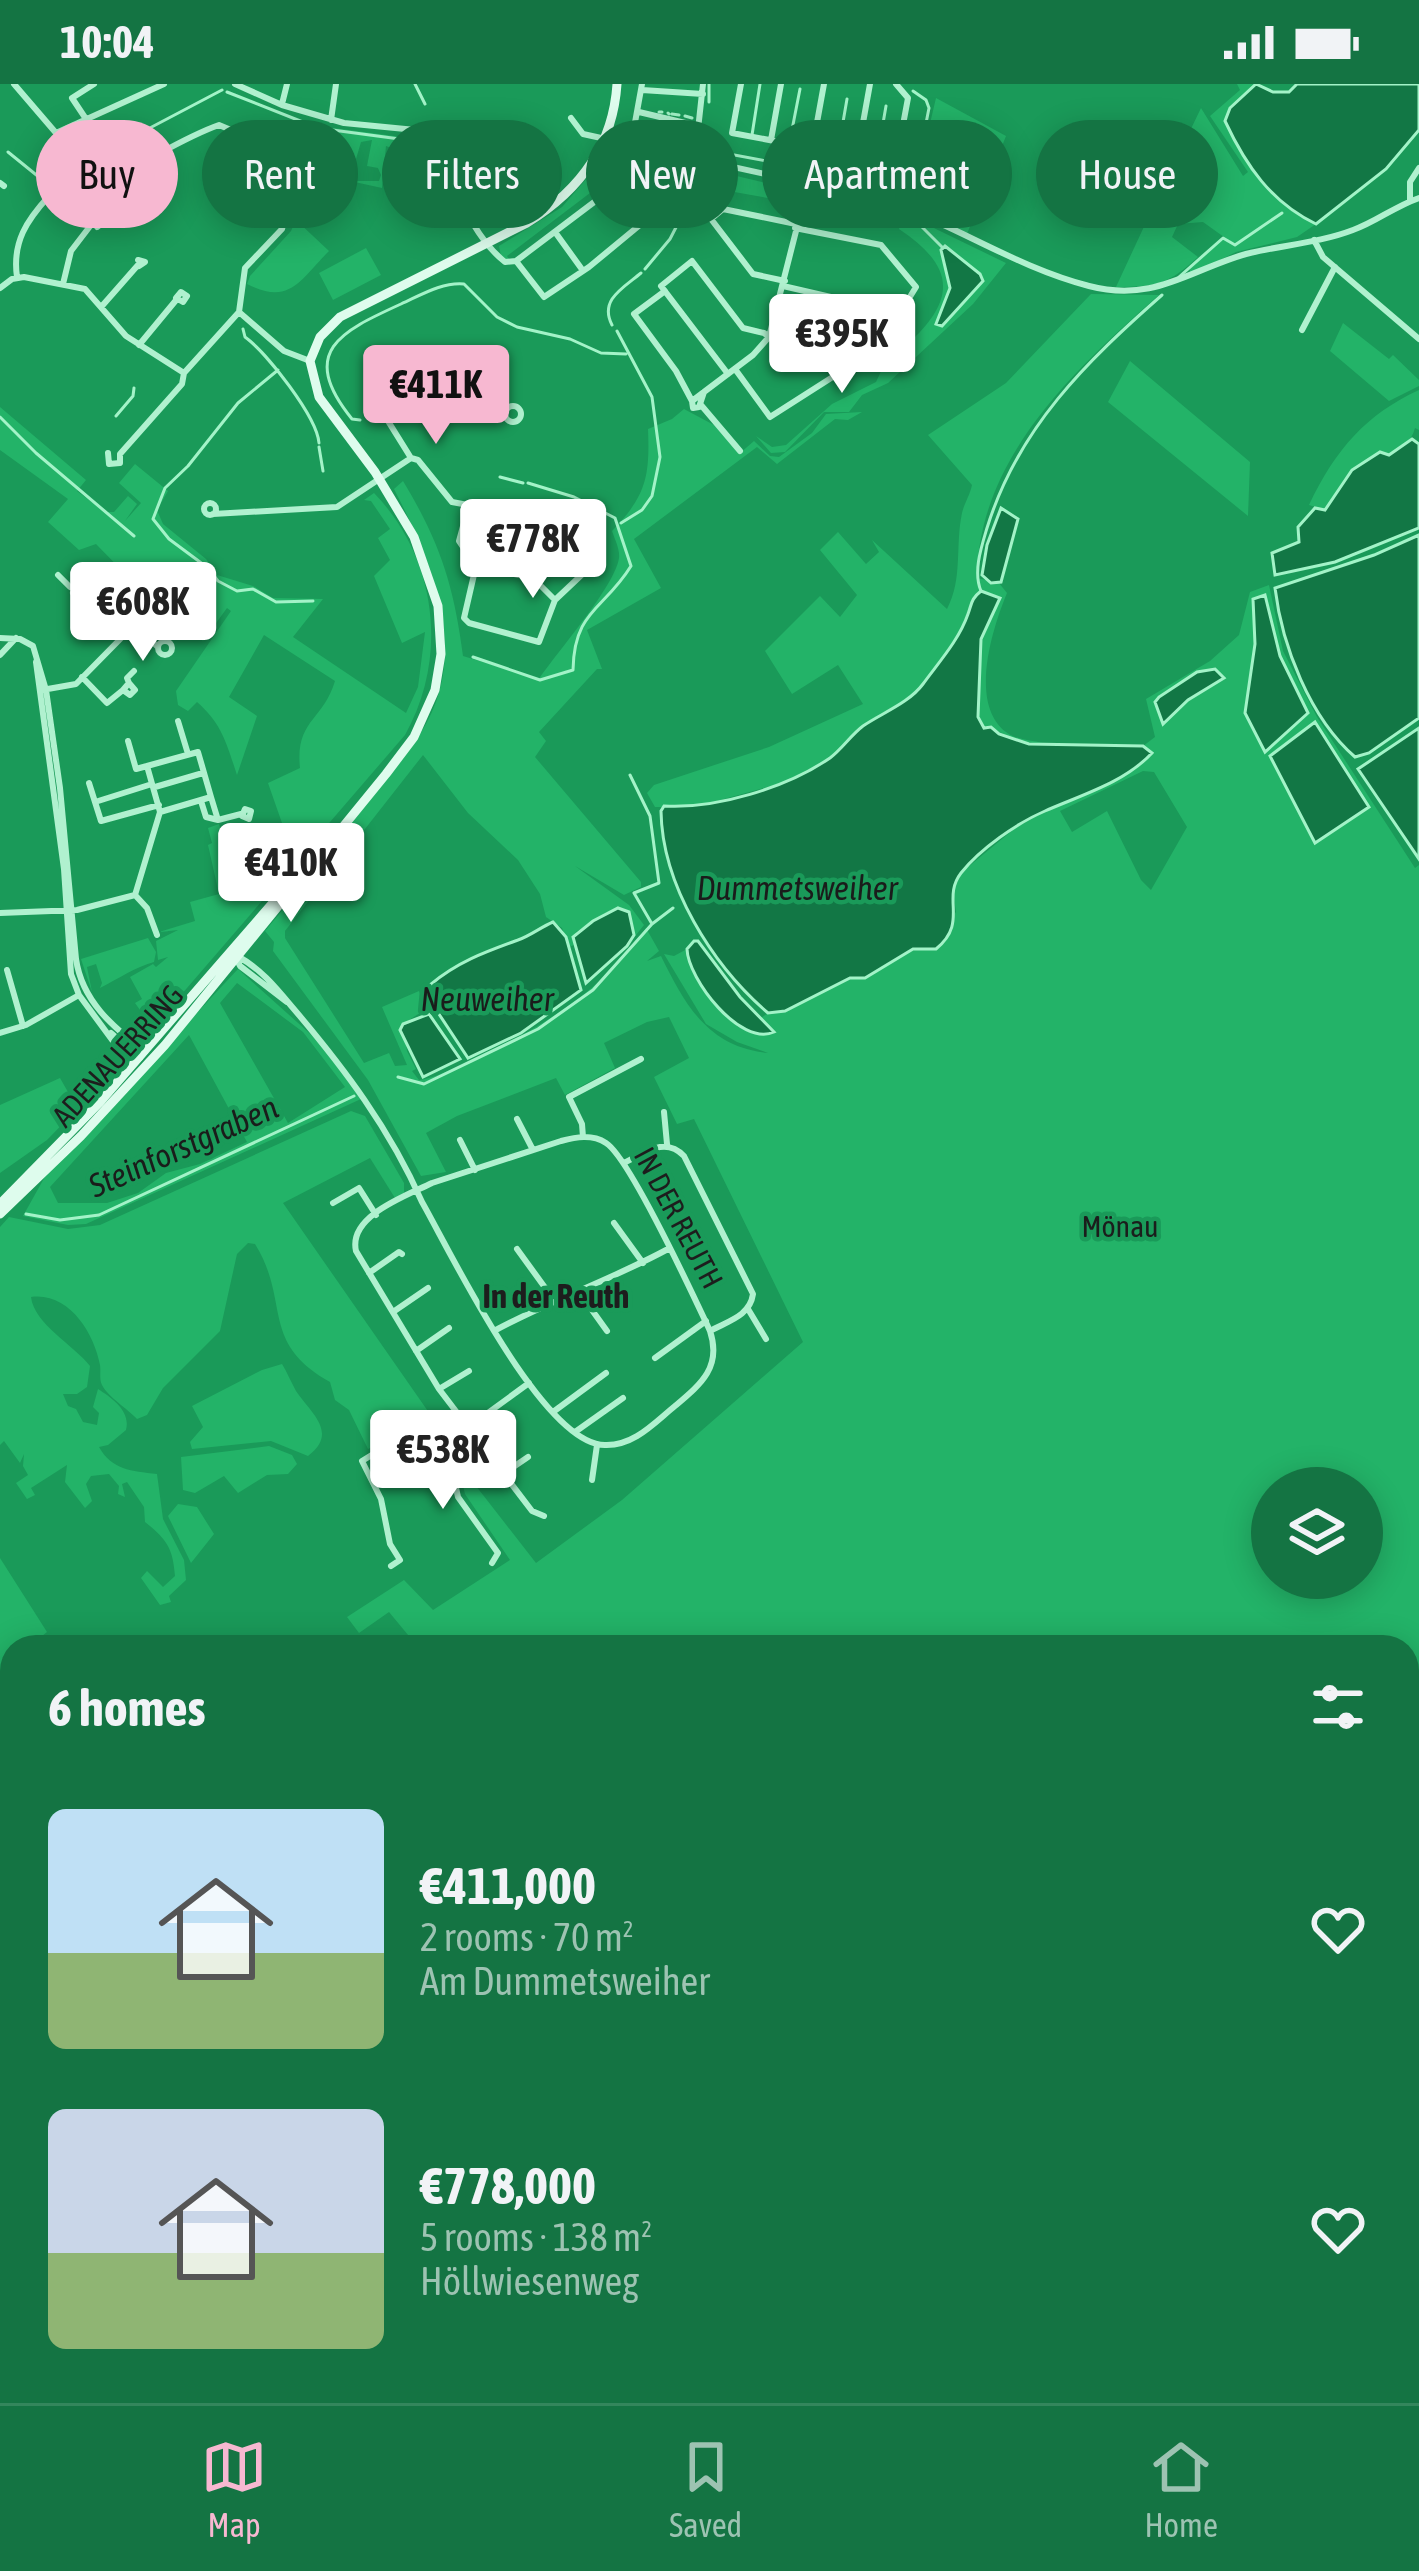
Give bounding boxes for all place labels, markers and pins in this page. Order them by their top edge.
pin: €395K [758,294,926,396]
pin: €411K [352,345,520,447]
pin: €778K [449,499,617,601]
pin: €608K [59,562,227,664]
pin: €410K [207,823,375,925]
pin: €538K [359,1410,527,1512]

